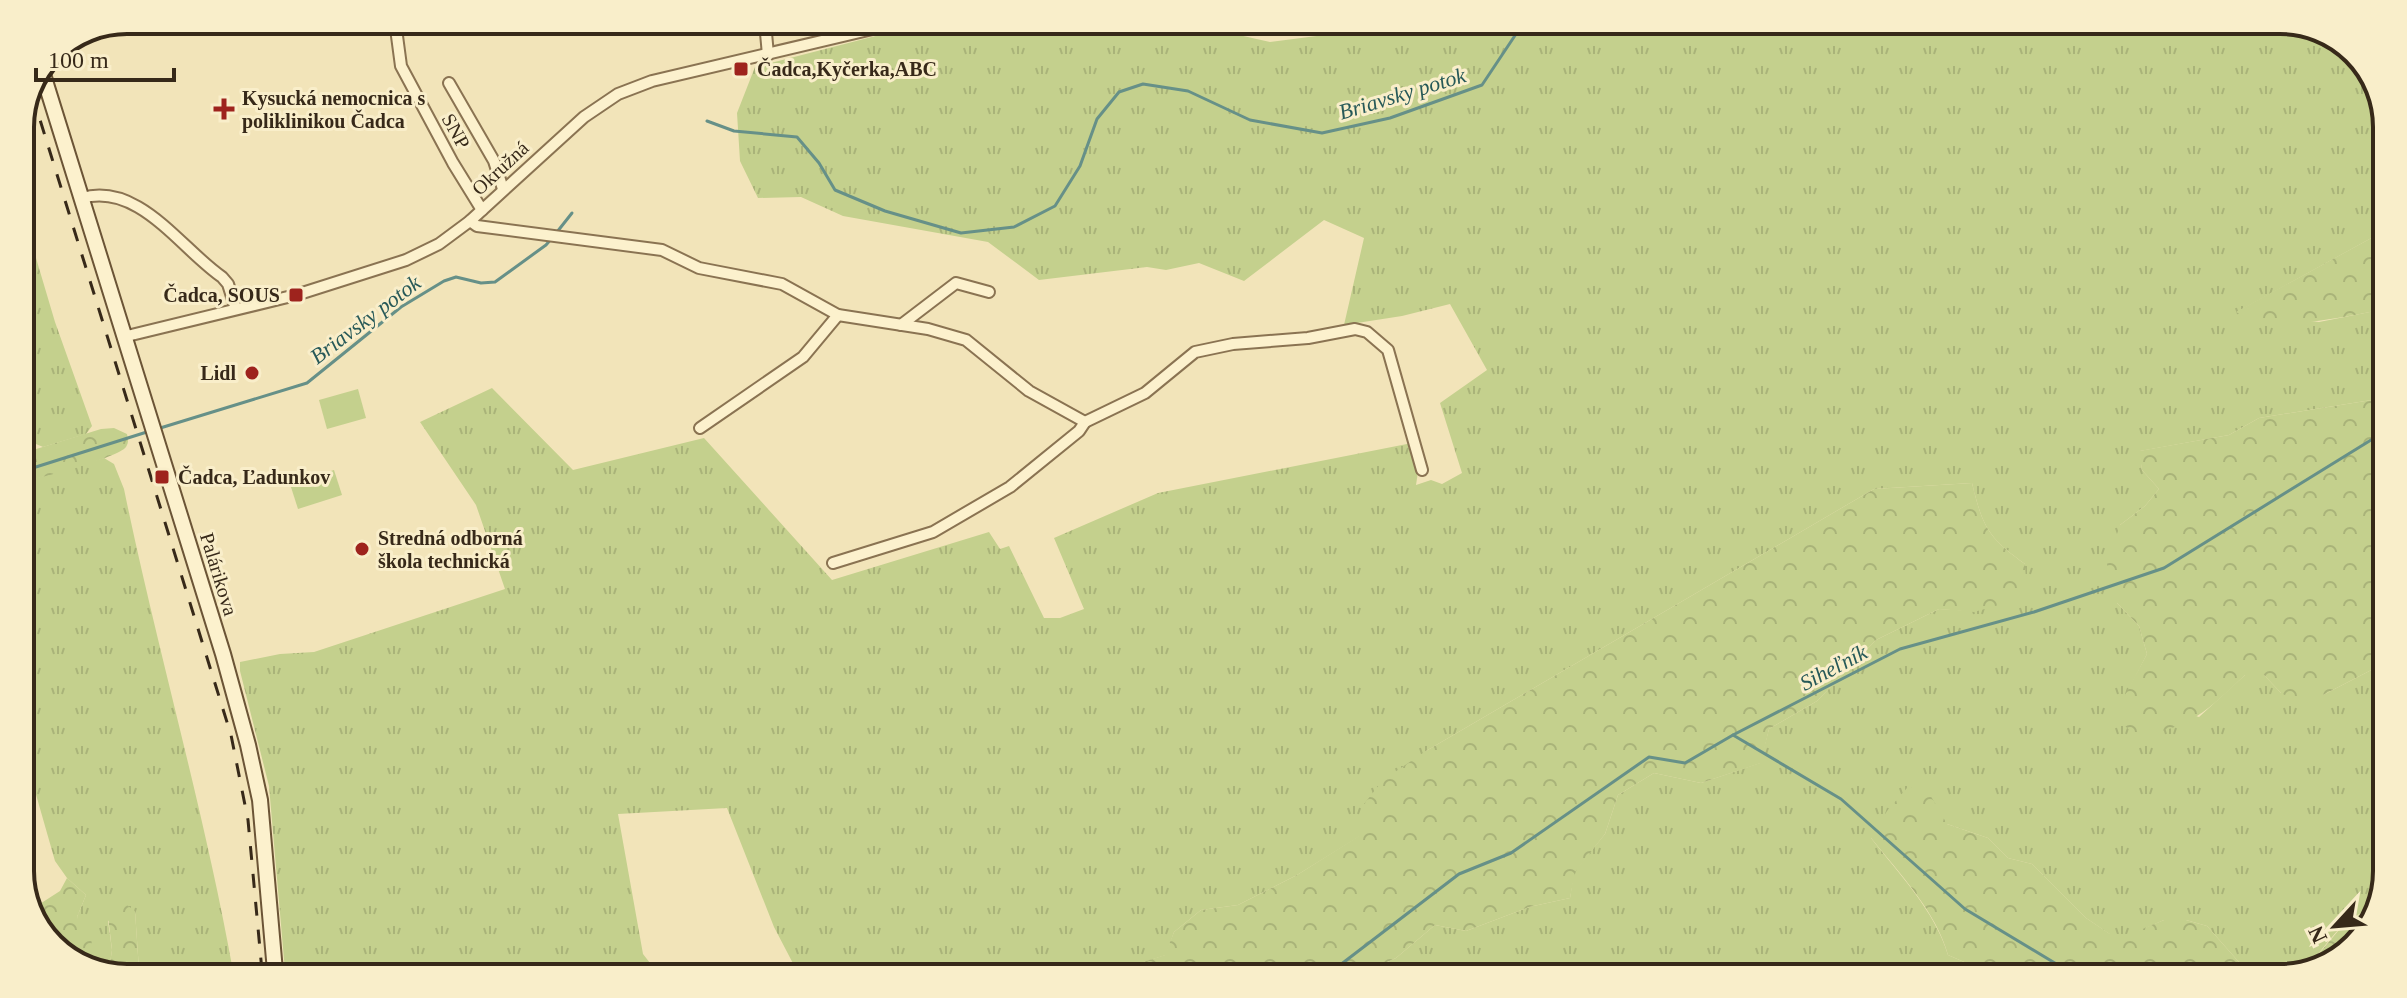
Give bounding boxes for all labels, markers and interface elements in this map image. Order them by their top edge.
scale bar [36,32,174,82]
text: 100 m [48,47,109,73]
place label: Čadca,Kyčerka,ABC [757,57,937,81]
marker: Čadca,Kyčerka,ABC [732,60,750,78]
water label: Briavsky potok [1336,62,1470,125]
place label: Kysucká nemocnica s poliklinikou Čadca [242,87,426,133]
marker: Kysucká nemocnica s poliklinikou Čadca [213,98,235,120]
street label: SNP [437,110,475,152]
street label: Okružná [467,136,533,200]
water label: Briavsky potok [305,269,426,369]
place label: Čadca, SOUS [163,283,280,306]
marker: Čadca, SOUS [287,286,305,304]
place label: Lidl [200,362,236,384]
marker: Lidl [243,364,261,382]
place label: Čadca, Ľadunkov [178,465,330,488]
marker: Čadca, Ľadunkov [153,468,171,486]
place label: Stredná odborná škola technická [378,527,523,572]
street label: Palárikova [196,530,242,618]
marker: Stredná odborná škola technická [353,540,371,558]
water label: Siheľník [1795,639,1872,696]
north arrow [2295,886,2375,966]
text: N [2303,922,2332,947]

